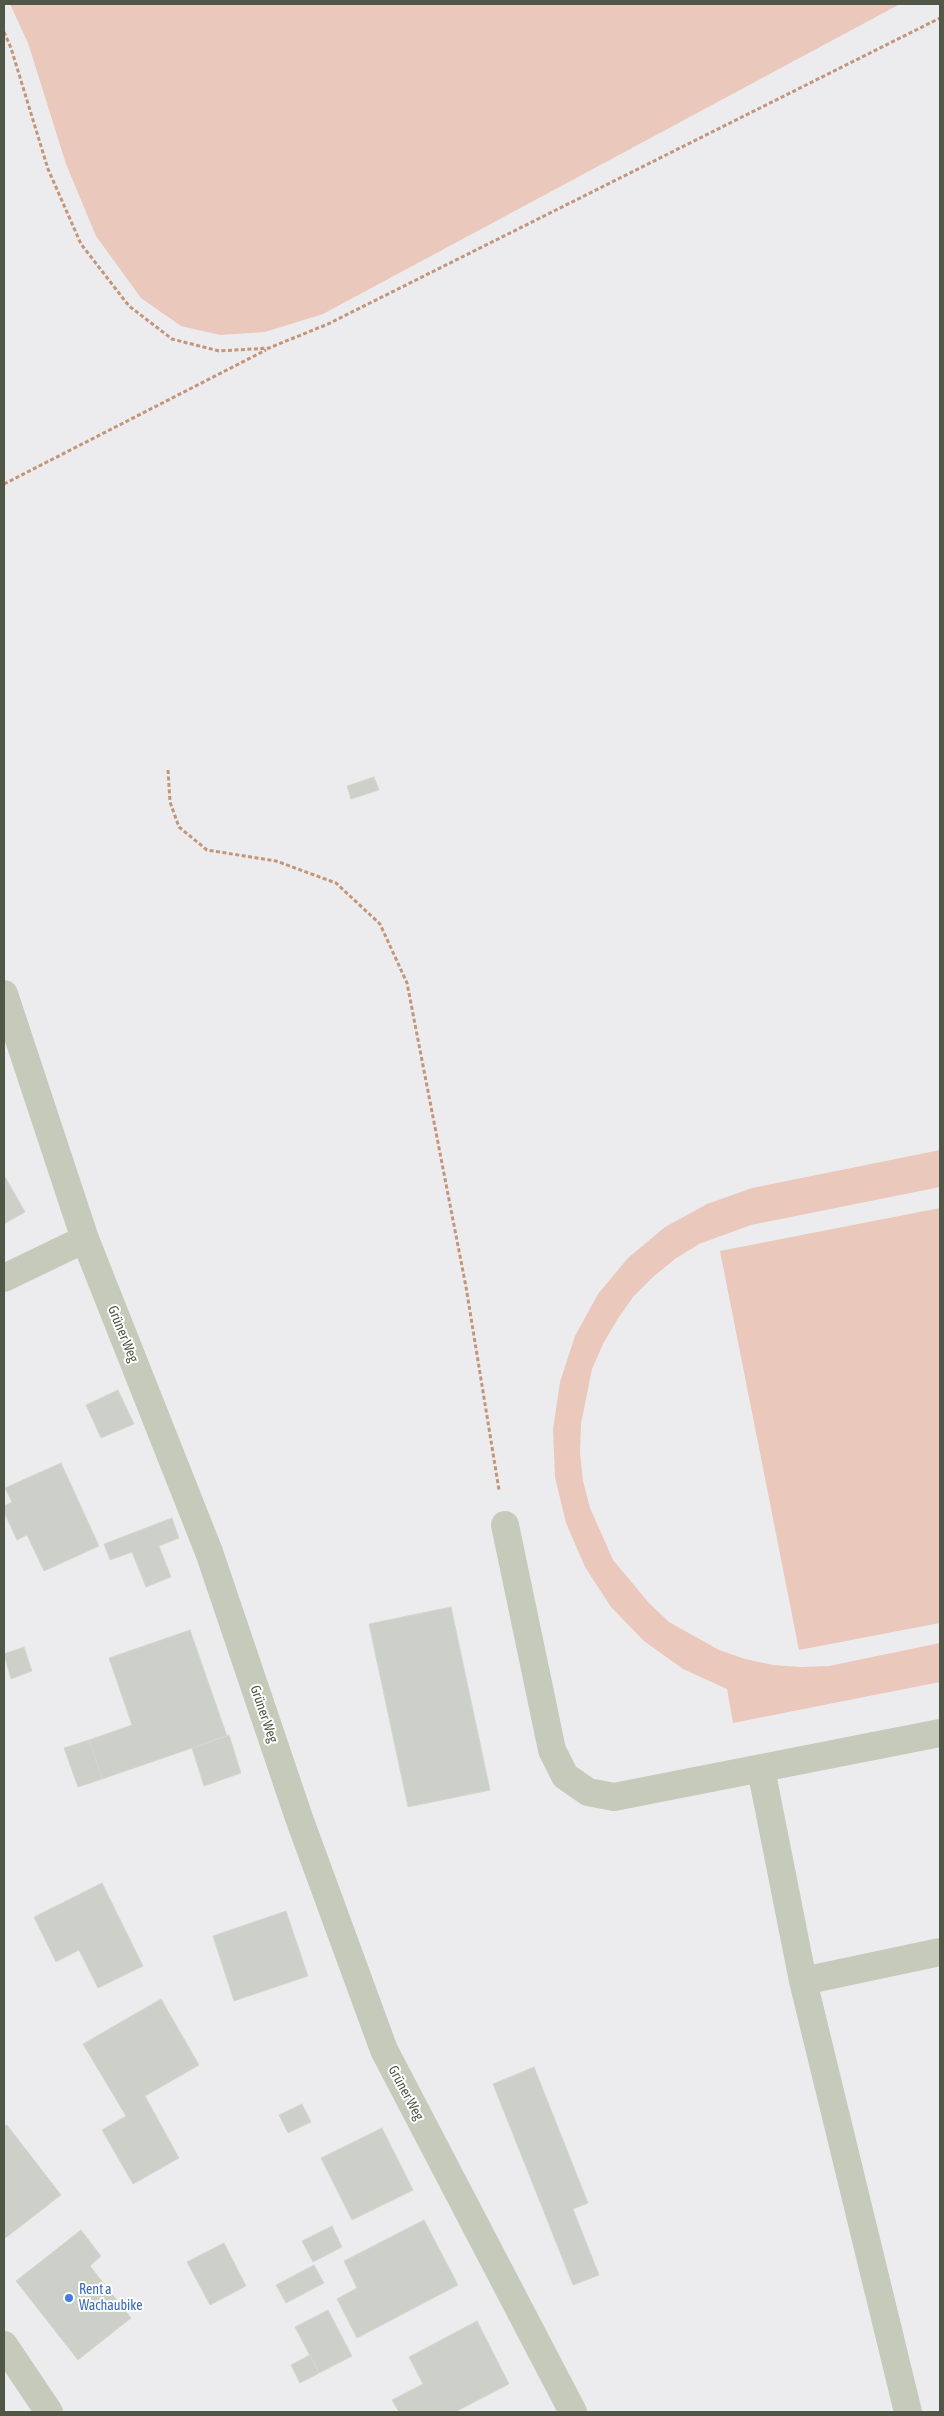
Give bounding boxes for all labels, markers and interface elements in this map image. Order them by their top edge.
street label: Grüner Weg [104,1303,142,1365]
street label: Grüner Weg [246,1683,282,1745]
street label: Grüner Weg [385,2063,427,2123]
place label: Rent a Wachaubike [79,2282,143,2314]
marker: Rent a Wachaubike [63,2292,75,2304]

